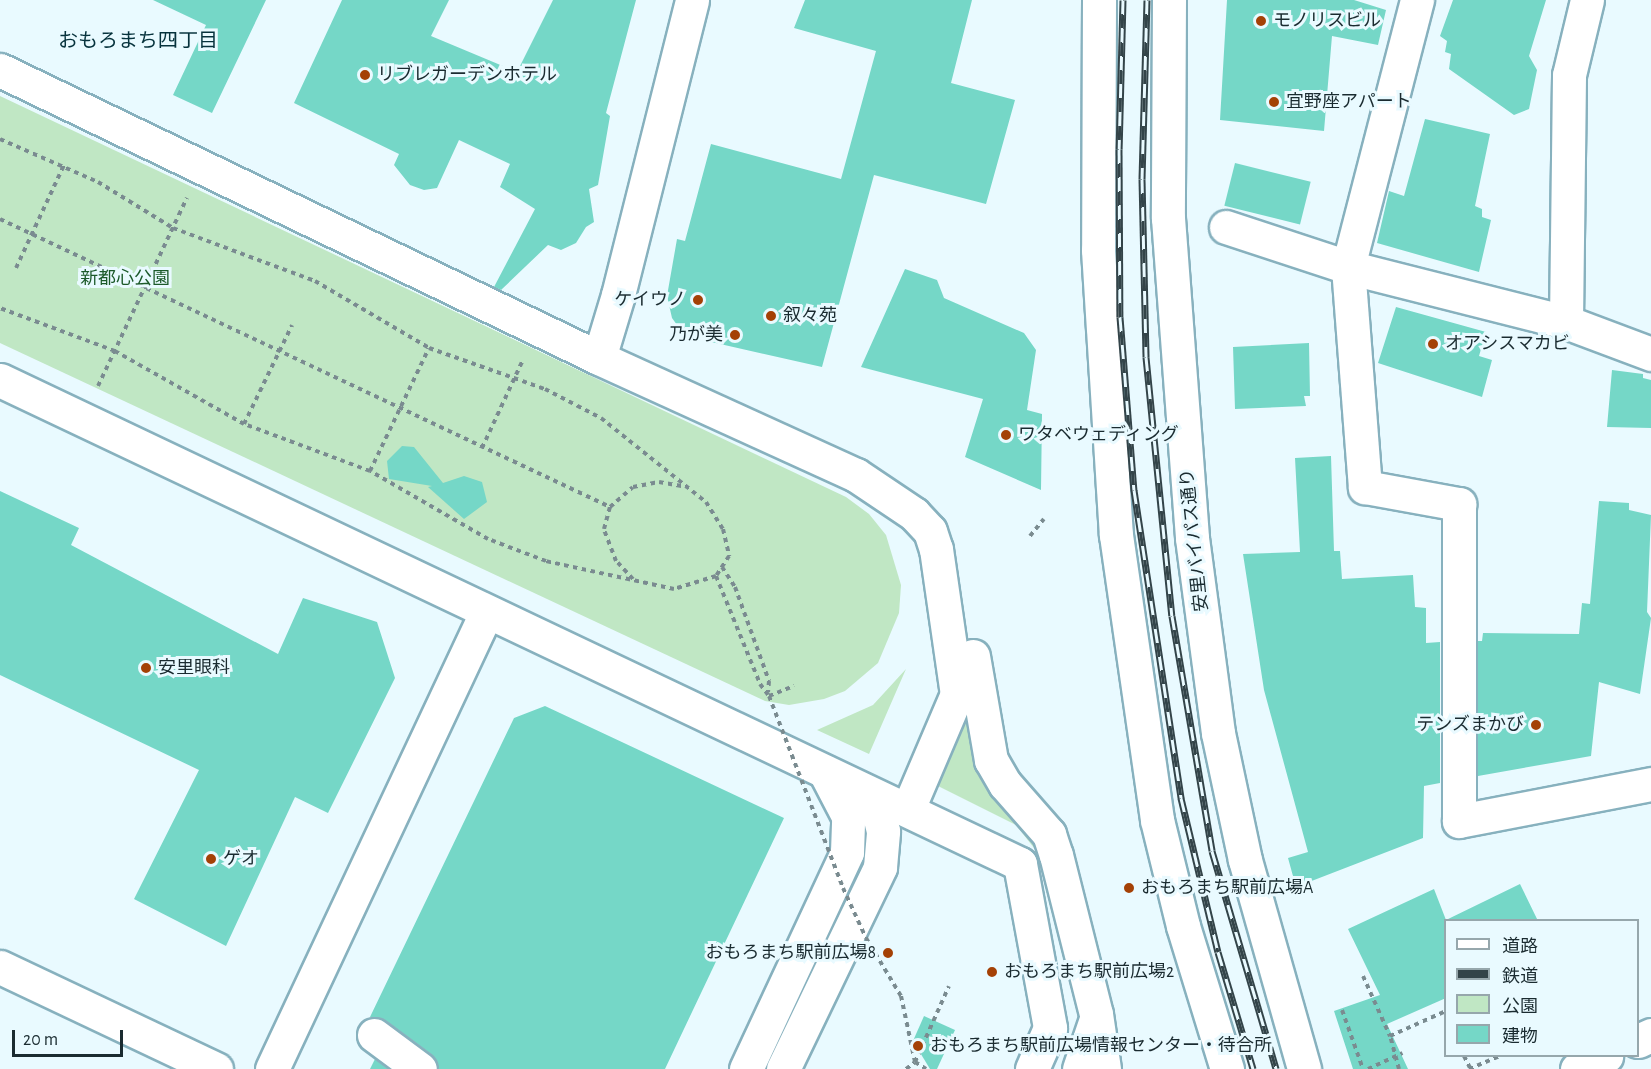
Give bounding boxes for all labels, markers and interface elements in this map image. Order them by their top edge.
place label: モノリスビル [1273,10,1381,32]
marker: モノリスビル [1254,14,1268,28]
district label: おもろまち四丁目 [58,29,218,53]
place label: リブレガーデンホテル [377,64,557,86]
marker: リブレガーデンホテル [358,68,372,82]
place label: 宜野座アパート [1286,91,1412,113]
marker: 宜野座アパート [1267,95,1281,109]
park label: 新都心公園 [80,268,170,290]
place label: ケイウノ [614,289,686,311]
marker: ケイウノ [691,293,705,307]
place label: 叙々苑 [783,305,837,327]
marker: 叙々苑 [764,309,778,323]
place label: 乃が美 [669,324,723,346]
marker: 乃が美 [728,328,742,342]
place label: オアシスマカビ [1445,333,1571,355]
marker: オアシスマカビ [1426,337,1440,351]
place label: ワタベウェディング [1018,424,1180,446]
marker: ワタベウェディング [999,428,1013,442]
street label: 安里バイパス通り [1177,467,1213,613]
place label: 安里眼科 [158,657,230,679]
marker: 安里眼科 [139,661,153,675]
place label: テンズまかび [1416,714,1524,736]
marker: テンズまかび [1529,718,1543,732]
place label: ゲオ [223,848,259,870]
marker: ゲオ [204,852,218,866]
place label: おもろまち駅前広場A [1141,877,1313,899]
marker: おもろまち駅前広場A [1122,881,1136,895]
legend [1444,919,1639,1057]
text: 道路 [1502,938,1538,956]
place label: おもろまち駅前広場8 [705,942,876,964]
marker: おもろまち駅前広場8 [881,946,895,960]
place label: おもろまち駅前広場2 [1004,961,1174,983]
marker: おもろまち駅前広場2 [985,965,999,979]
text: 鉄道 [1502,968,1538,986]
text: 公園 [1502,998,1538,1016]
scale bar [15,1018,126,1056]
text: 建物 [1502,1028,1538,1046]
text: 20 m [23,1031,58,1049]
place label: おもろまち駅前広場情報センター・待合所 [930,1035,1272,1057]
marker: おもろまち駅前広場情報センター・待合所 [911,1039,925,1053]

